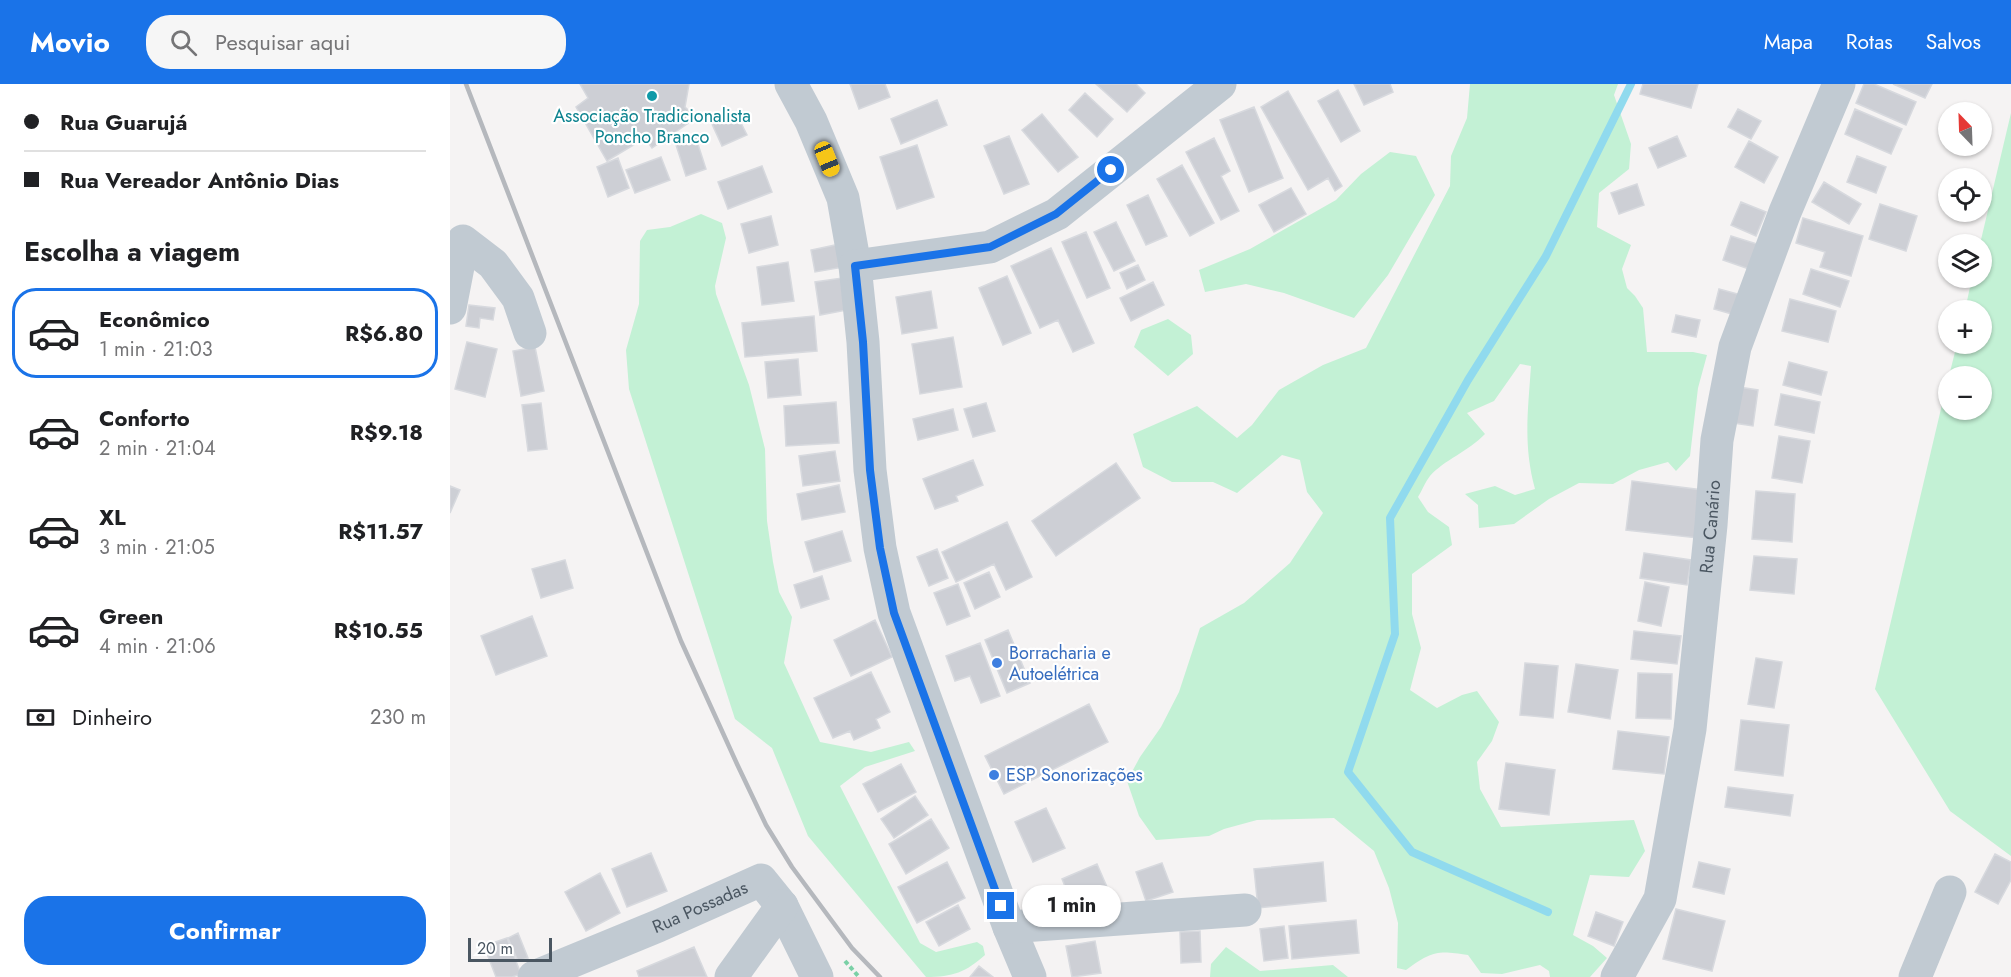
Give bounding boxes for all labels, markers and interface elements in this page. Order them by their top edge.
search box [146,15,566,69]
text: Movio [30,22,110,63]
icon: search [167,26,200,59]
text: Pesquisar aqui [215,26,350,58]
text: Mapa [1764,27,1813,57]
text: Rotas [1846,27,1893,57]
text: Salvos [1926,27,1981,57]
marker: Associação Tradicionalista Poncho Branco [645,89,659,103]
north arrow [1938,102,1992,156]
map controls [1938,102,1992,420]
place label: Associação Tradicionalista Poncho Branco [553,103,751,150]
text: Rua Guarujá [60,106,187,138]
car [812,139,842,179]
route start [1097,156,1124,183]
text: Rua Vereador Antônio Dias [60,164,339,196]
button: locate [1938,168,1992,222]
text: Escolha a viagem [24,232,240,271]
button: layers [1938,234,1992,288]
button: + [1938,300,1992,354]
text: Econômico [99,303,210,335]
icon: car [27,306,81,360]
text: R$6.80 [345,317,423,349]
text: 1 min · 21:03 [99,335,213,364]
button: − [1938,366,1992,420]
text: Conforto [99,402,190,434]
icon: car [27,405,81,459]
text: R$9.18 [350,416,423,448]
text: 2 min · 21:04 [99,434,216,463]
street label: Rua Canário [1693,479,1727,575]
text: XL [99,501,126,533]
icon: car [27,504,81,558]
text: R$11.57 [338,515,423,547]
text: 3 min · 21:05 [99,533,215,562]
text: Green [99,600,163,632]
icon: car [27,603,81,657]
text: R$10.55 [334,614,423,646]
text: 4 min · 21:06 [99,632,216,661]
place label: Borracharia e Autoelétrica [1009,640,1111,687]
marker: Borracharia e Autoelétrica [990,656,1004,670]
icon: cash [24,701,57,734]
text: Dinheiro [72,701,152,733]
text: 230 m [370,703,426,732]
place label: ESP Sonorizações [1006,762,1143,788]
marker: ESP Sonorizações [987,768,1001,782]
street label: Rua Possadas [648,875,752,940]
callout: 1 min [1022,885,1121,927]
text: 1 min [1047,891,1096,920]
route end [987,892,1014,919]
button: Confirmar [24,896,426,965]
scale bar [468,935,552,962]
text: 20 m [477,937,513,960]

